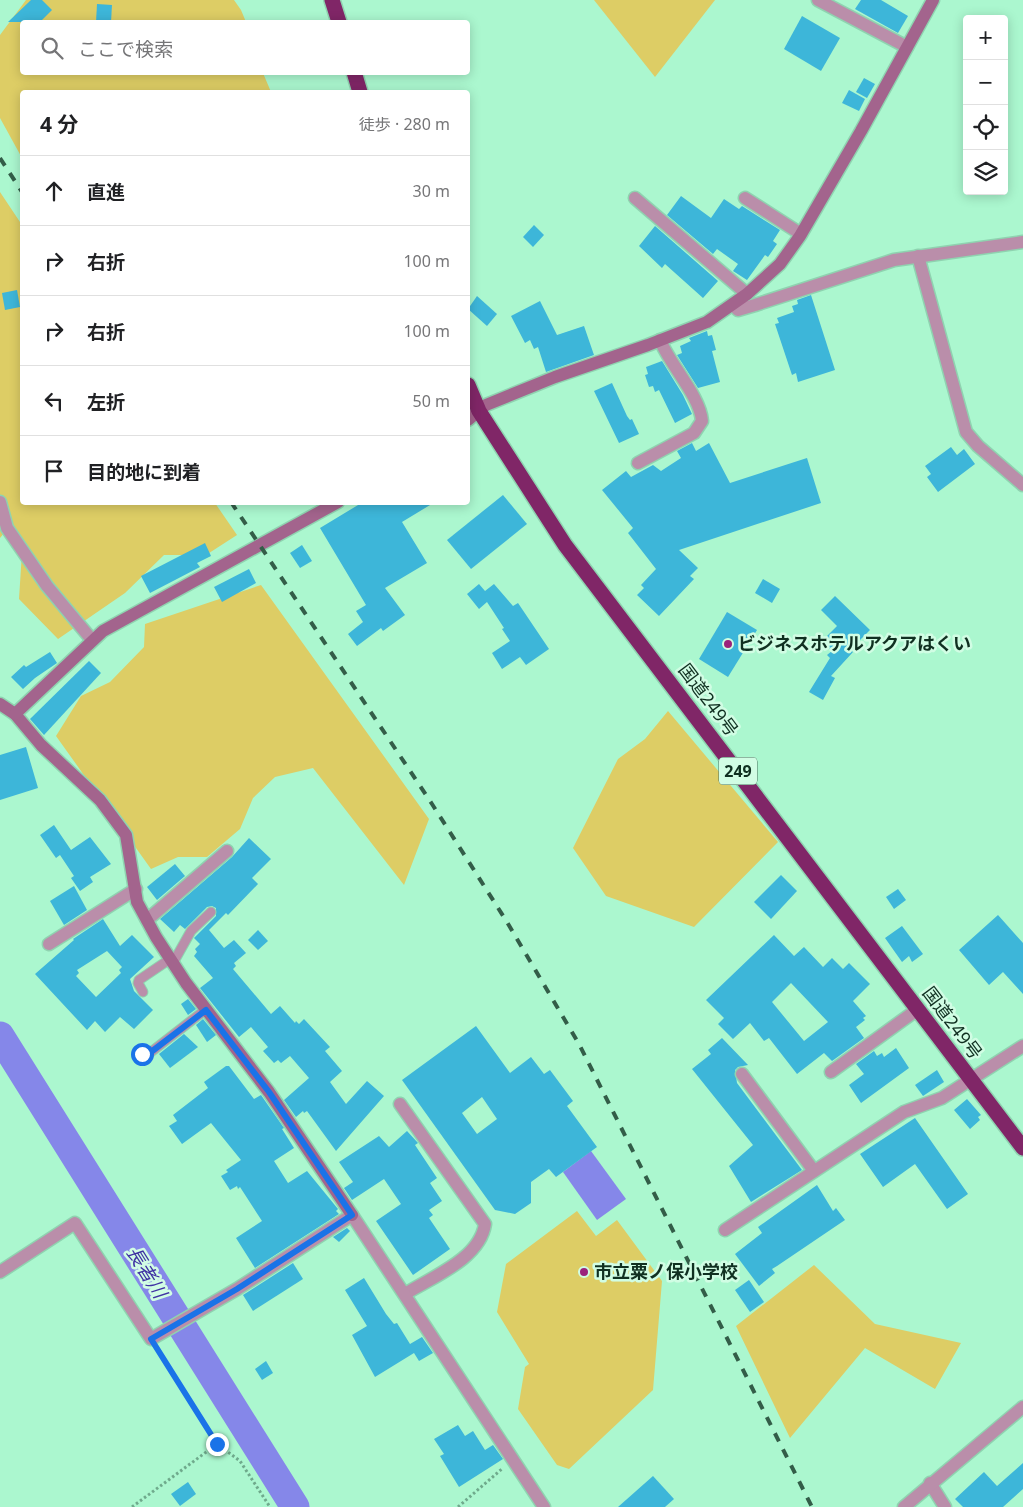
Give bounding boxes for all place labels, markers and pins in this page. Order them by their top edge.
place label: ビジネスホテルアクアはくい [738,631,971,655]
marker: ビジネスホテルアクアはくい [722,638,734,650]
place label: 市立粟ノ保小学校 [594,1259,738,1283]
marker: 市立粟ノ保小学校 [578,1266,590,1278]

